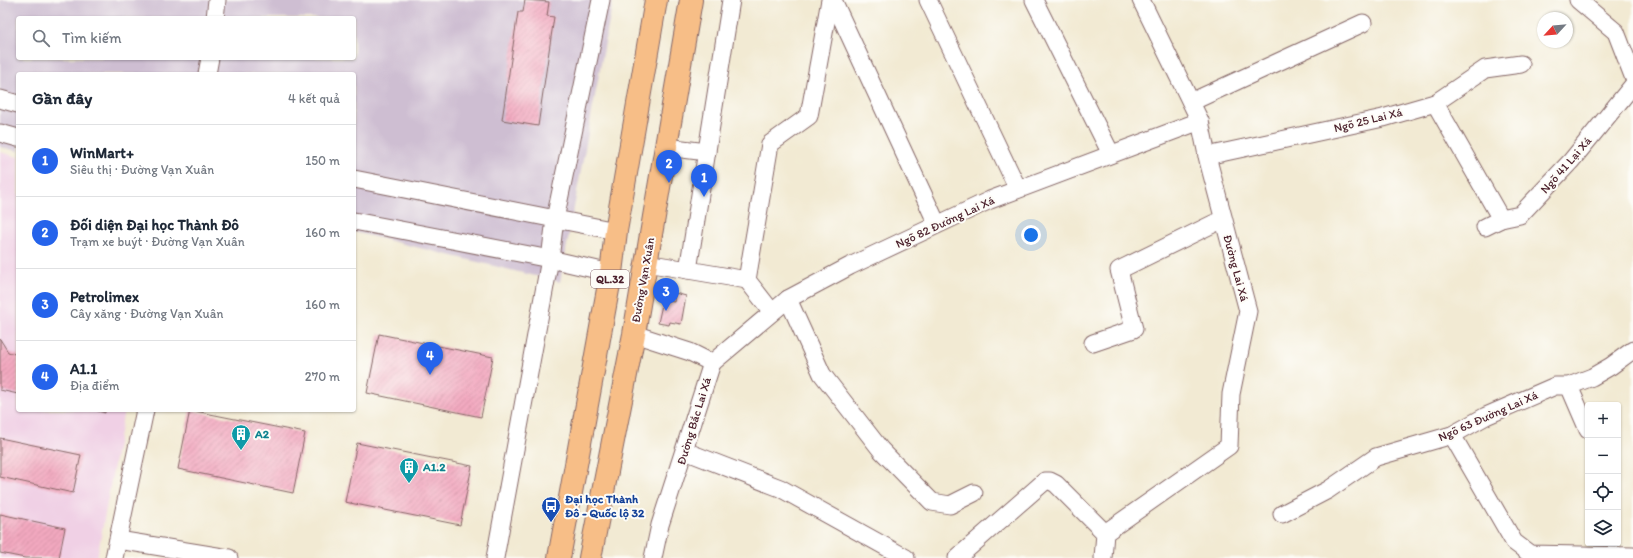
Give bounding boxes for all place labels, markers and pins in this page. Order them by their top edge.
pin: 2 [656,150,682,183]
pin: 1 [691,164,717,197]
pin: 3 [653,278,679,311]
pin: 4 [417,342,443,375]
building icon: A2 [230,423,252,451]
place label: A2 [254,427,270,441]
building icon: A1.2 [398,456,420,484]
place label: A1.2 [422,460,446,474]
place label: Đại học Thành Đô - Quốc lộ 32 [565,492,645,520]
bus stop icon: Đại học Thành Đô - Quốc lộ 32 [540,495,562,523]

